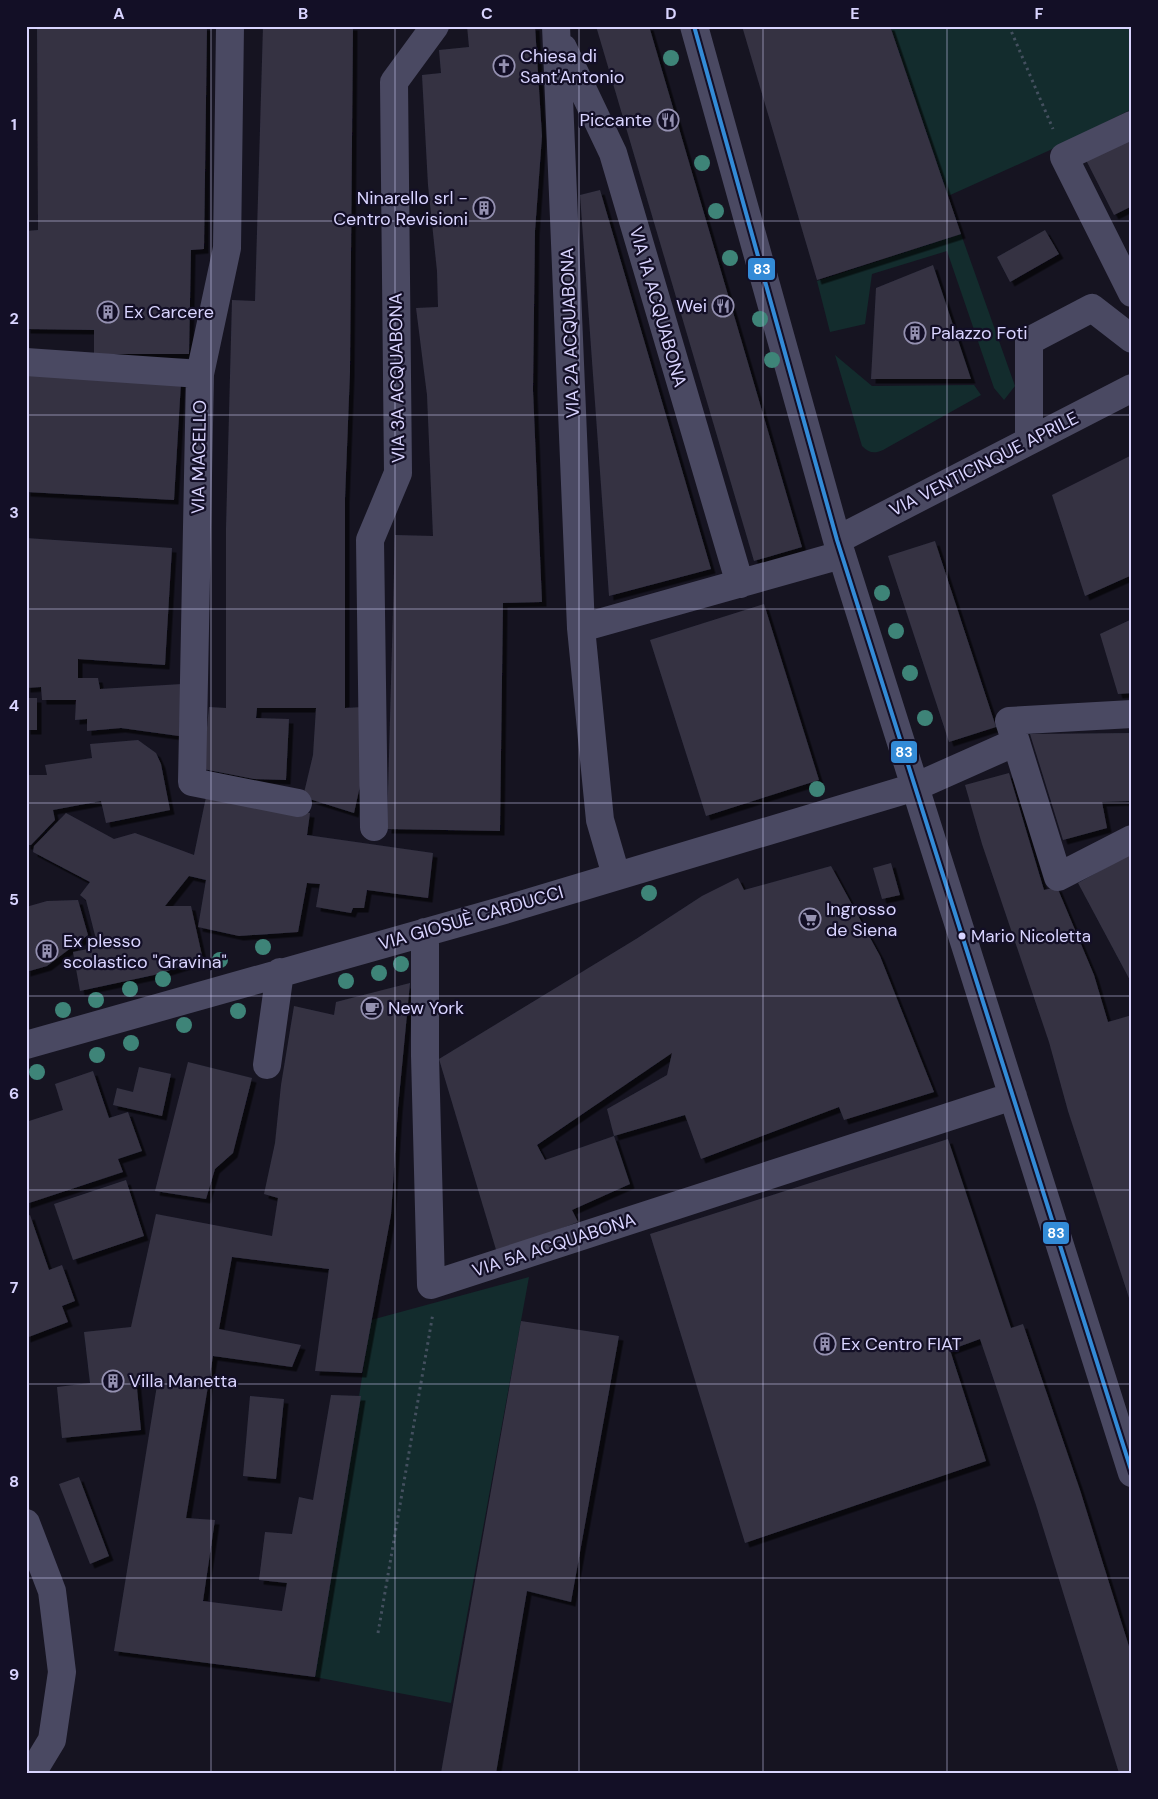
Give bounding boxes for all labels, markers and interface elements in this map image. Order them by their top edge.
text: A [113,3,125,24]
text: B [298,3,308,24]
text: C [481,3,493,24]
text: D [665,3,677,24]
text: E [850,3,860,24]
text: F [1035,3,1044,24]
place label: Chiesa di Sant'Antonio [520,44,624,89]
church icon: Chiesa di Sant'Antonio [492,54,516,78]
place label: Piccante [579,108,652,132]
restaurant icon: Piccante [656,108,680,132]
text: 1 [11,114,17,135]
place label: Ninarello srl - Centro Revisioni [333,186,468,231]
building icon: Ninarello srl - Centro Revisioni [472,196,496,220]
street label: VIA 1A ACQUABONA [624,224,692,390]
street label: VIA 2A ACQUABONA [555,247,585,419]
line badge: 83 [747,257,776,281]
text: 83 [753,260,771,278]
street label: VIA 3A ACQUABONA [384,293,410,463]
place label: Wei [676,294,707,318]
restaurant icon: Wei [711,294,735,318]
building icon: Ex Carcere [96,300,120,324]
place label: Ex Carcere [124,300,214,324]
text: 2 [9,308,19,329]
building icon: Palazzo Foti [903,321,927,345]
place label: Palazzo Foti [931,321,1028,345]
street label: VIA MACELLO [186,400,212,514]
street label: VIA VENTICINQUE APRILE [885,406,1083,522]
text: 3 [9,502,19,523]
text: 4 [9,695,19,716]
line badge: 83 [890,740,918,764]
text: 83 [895,743,913,761]
street label: VIA GIOSUÈ CARDUCCI [376,880,566,956]
text: 5 [9,889,19,910]
place label: Ingrosso de Siena [826,897,897,942]
supermarket icon: Ingrosso de Siena [798,907,822,931]
place label: Mario Nicoletta [971,925,1091,947]
place label: Ex plesso scolastico "Gravina" [63,929,227,974]
marker: Mario Nicoletta [957,931,967,941]
building icon: Ex plesso scolastico "Gravina" [35,939,59,963]
cafe icon: New York [360,996,384,1020]
place label: New York [388,996,464,1020]
text: 6 [9,1083,19,1104]
street label: VIA 5A ACQUABONA [469,1207,639,1283]
line badge: 83 [1042,1221,1070,1245]
text: 83 [1047,1224,1065,1242]
text: 7 [10,1277,19,1298]
building icon: Ex Centro FIAT [813,1332,837,1356]
place label: Ex Centro FIAT [841,1332,962,1356]
building icon: Villa Manetta [101,1369,125,1393]
place label: Villa Manetta [129,1369,237,1393]
text: 8 [9,1471,19,1492]
text: 9 [9,1664,19,1685]

